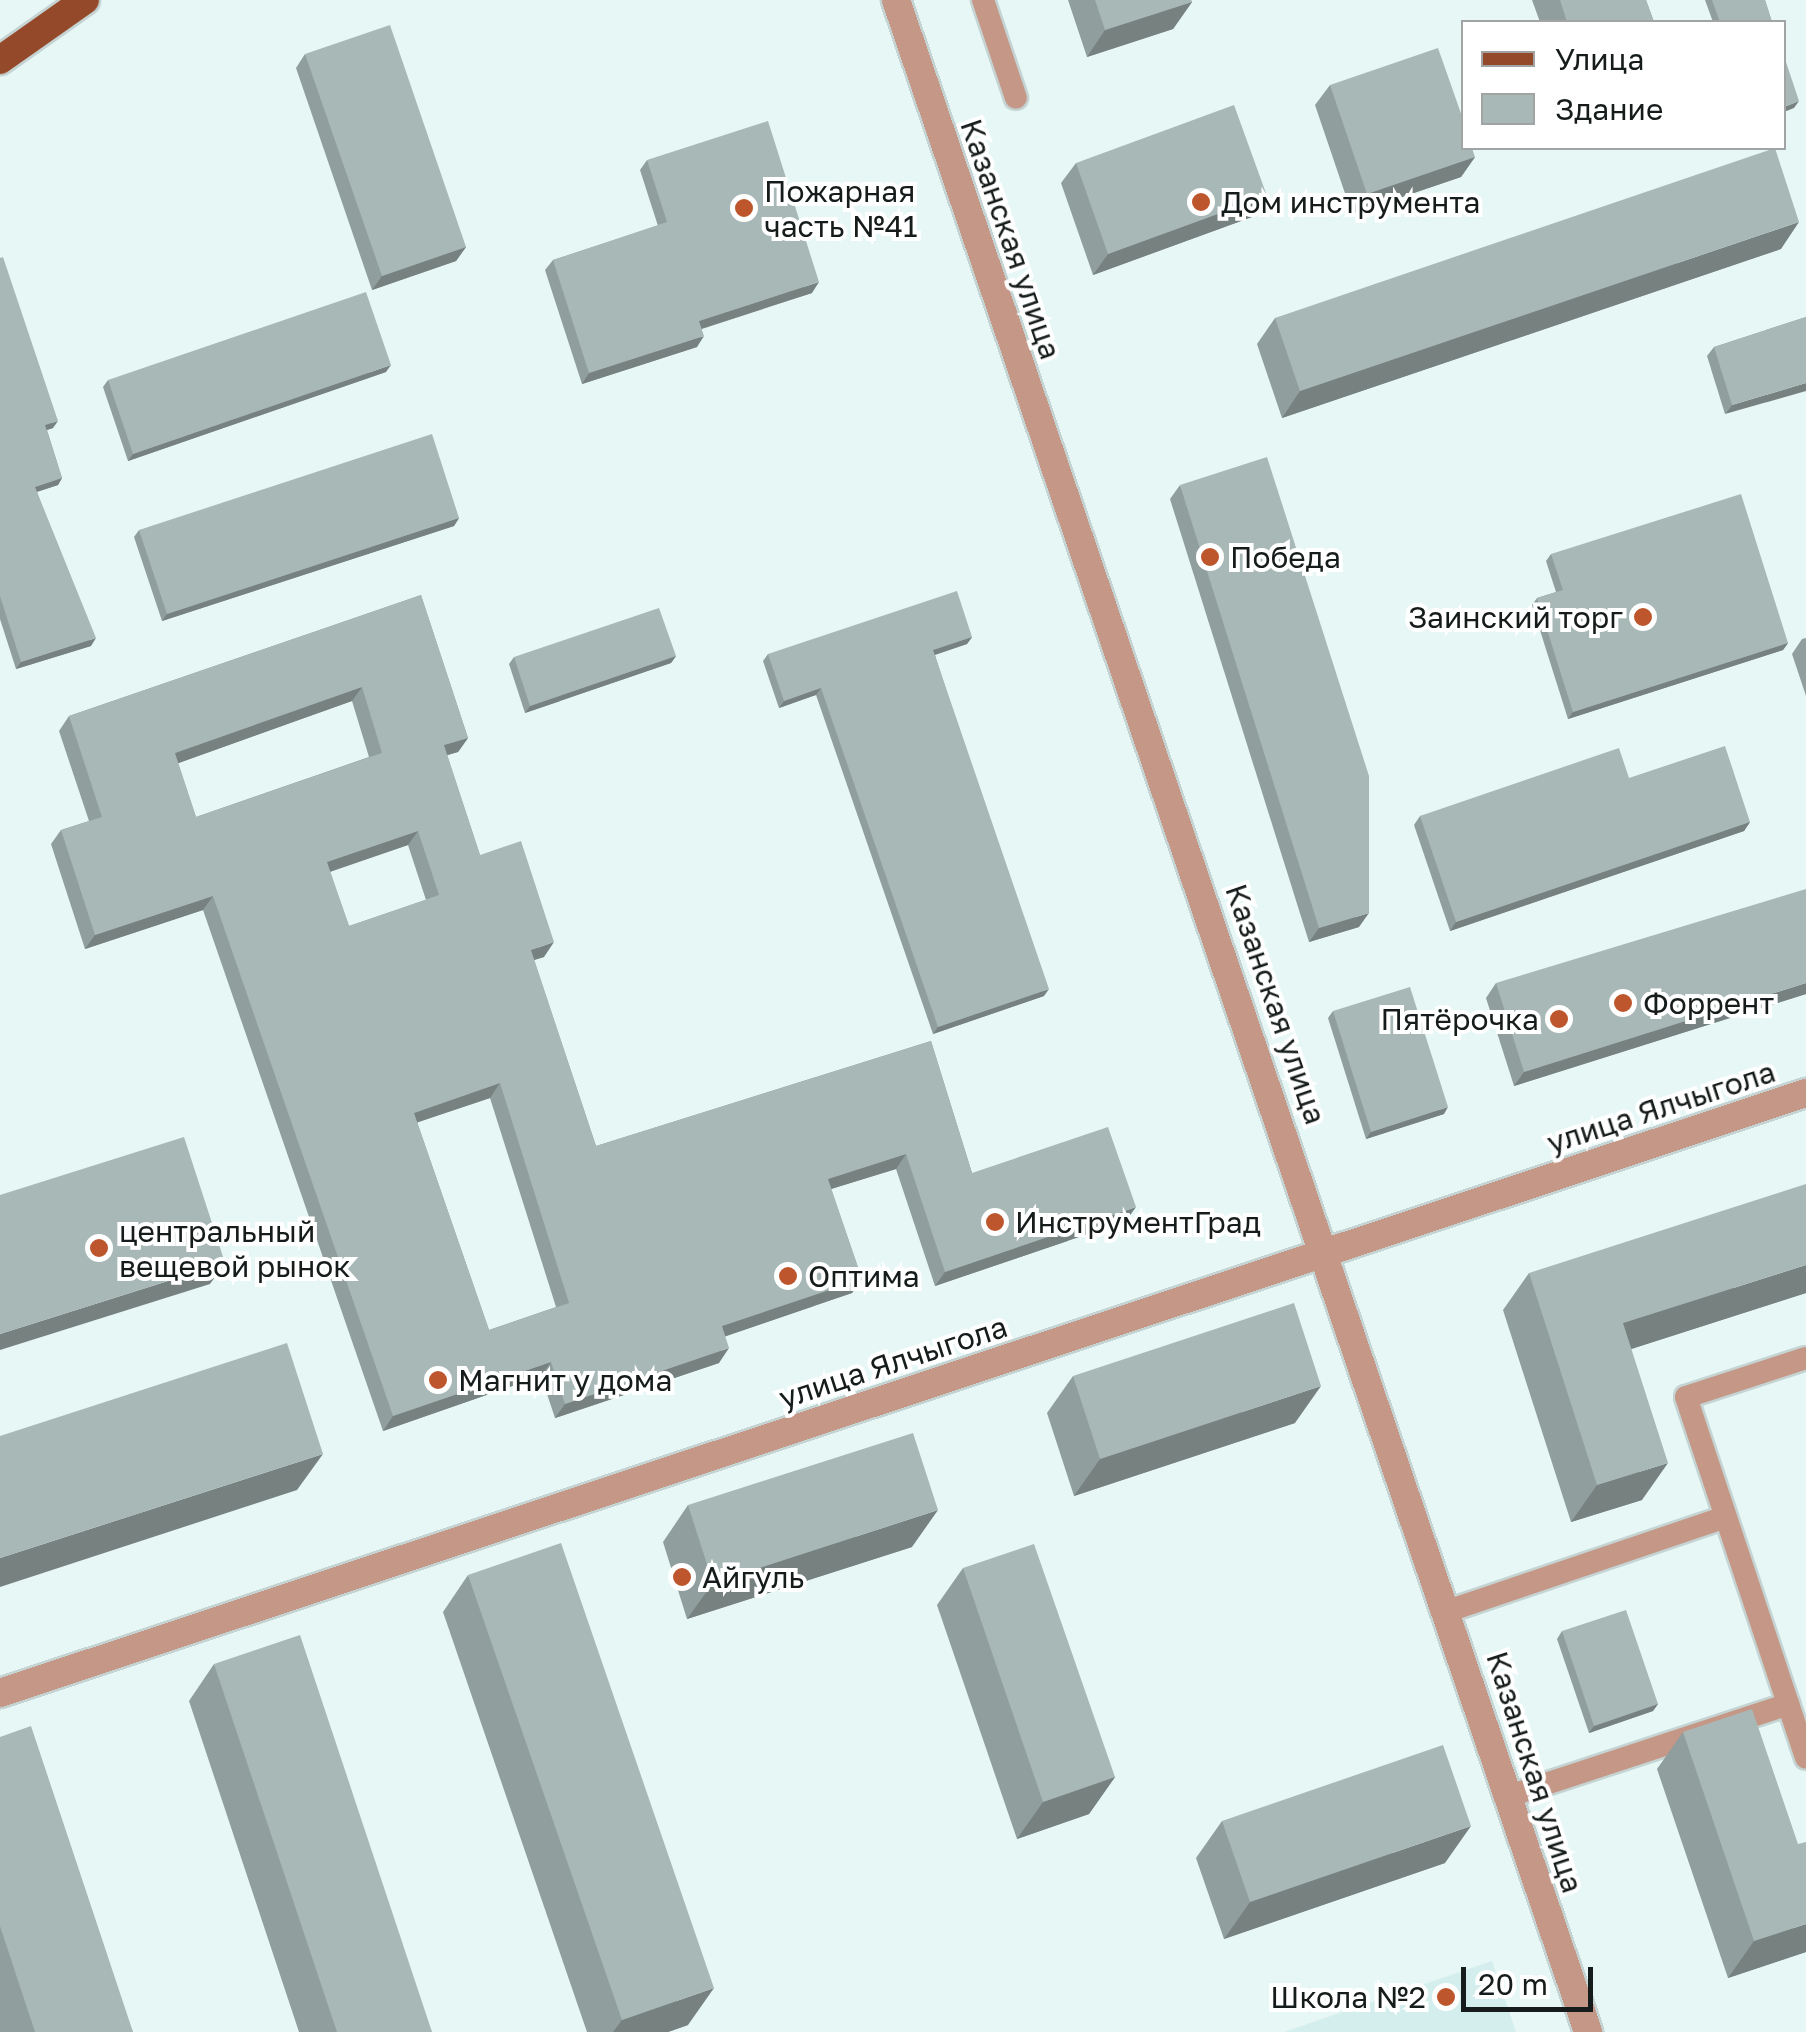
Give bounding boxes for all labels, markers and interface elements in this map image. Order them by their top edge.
legend [1461,20,1786,150]
text: Улица [1555,41,1644,77]
text: Здание [1555,91,1663,127]
street label: Казанская улица [953,114,1069,364]
place label: Пожарная часть №41 [764,173,918,244]
place label: Дом инструмента [1221,184,1480,220]
marker: Дом инструмента [1190,191,1212,213]
marker: Пожарная часть №41 [733,197,755,219]
place label: Победа [1230,539,1341,575]
marker: Победа [1199,546,1221,568]
place label: Заинский торг [1408,599,1623,635]
marker: Заинский торг [1632,606,1654,628]
street label: Казанская улица [1218,879,1334,1129]
place label: Форрент [1643,985,1774,1021]
marker: Форрент [1612,992,1634,1014]
place label: Пятёрочка [1381,1001,1539,1037]
marker: Пятёрочка [1548,1008,1570,1030]
street label: улица Ялчыгола [1542,1053,1780,1161]
place label: ИнструментГрад [1015,1204,1261,1240]
marker: ИнструментГрад [984,1211,1006,1233]
place label: центральный вещевой рынок [119,1213,351,1284]
marker: центральный вещевой рынок [88,1237,110,1259]
place label: Оптима [808,1258,920,1294]
marker: Оптима [777,1265,799,1287]
street label: улица Ялчыгола [774,1308,1012,1416]
place label: Магнит у дома [458,1362,672,1398]
marker: Магнит у дома [427,1369,449,1391]
place label: Айгуль [702,1559,804,1595]
marker: Айгуль [671,1566,693,1588]
street label: Казанская улица [1479,1647,1591,1897]
scale bar [1466,1947,1598,2009]
text: 20 m [1478,1966,1548,2002]
place label: Школа №2 [1270,1979,1426,2015]
marker: Школа №2 [1435,1986,1457,2008]

